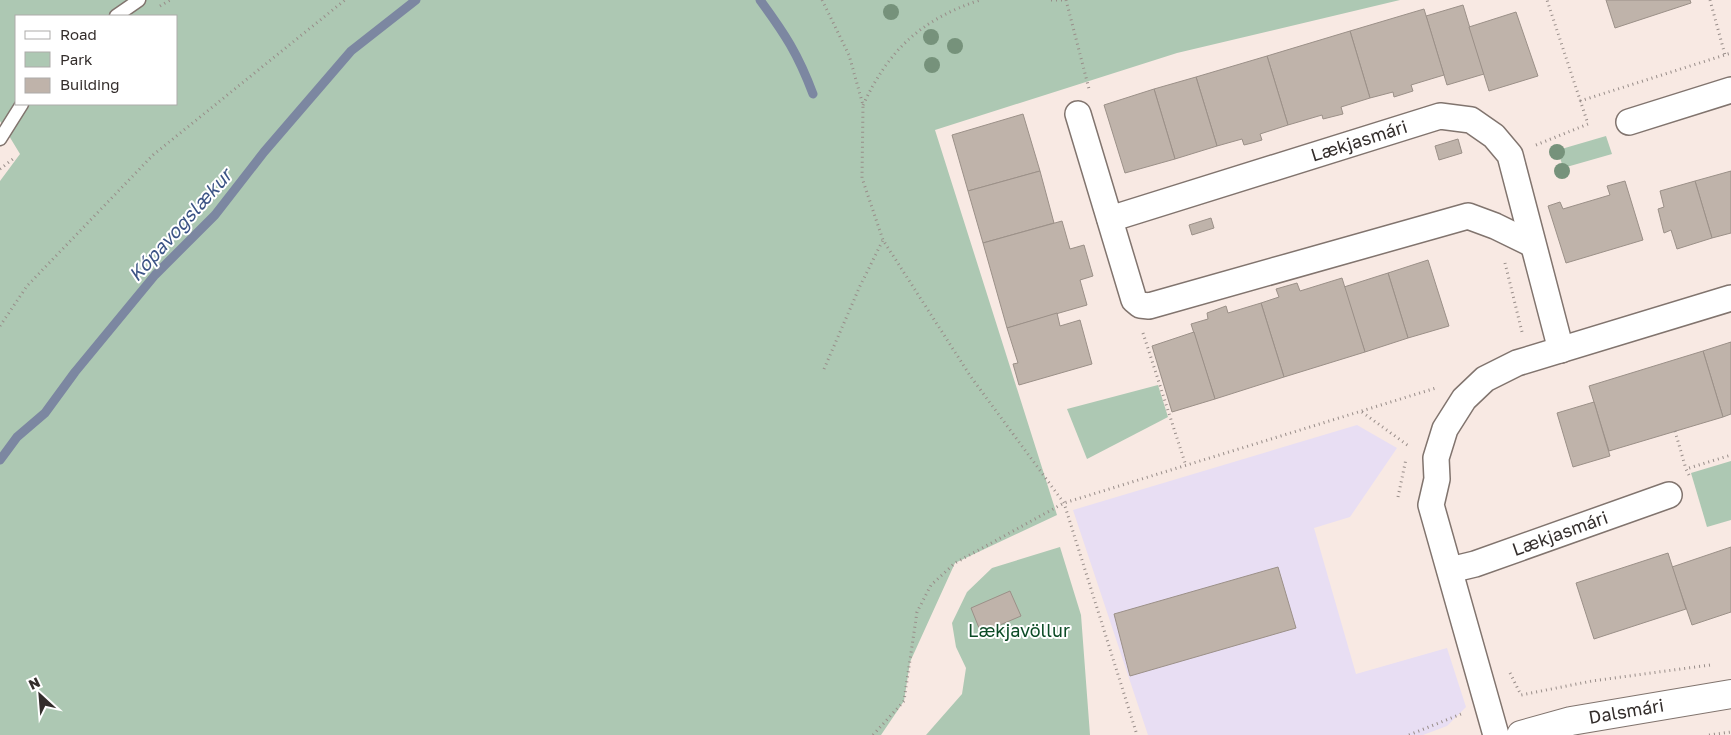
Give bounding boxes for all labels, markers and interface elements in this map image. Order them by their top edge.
legend [15,15,178,105]
text: Road [60,25,97,43]
text: Park [60,50,93,68]
text: Building [60,75,120,93]
street label: Lækjasmári [1308,115,1410,166]
water label: Kópavogslækur [123,162,238,286]
street label: Lækjasmári [1509,506,1611,560]
park label: Lækjavöllur [968,619,1070,641]
north arrow [15,670,65,720]
text: N [26,673,43,693]
street label: Dalsmári [1587,694,1665,728]

